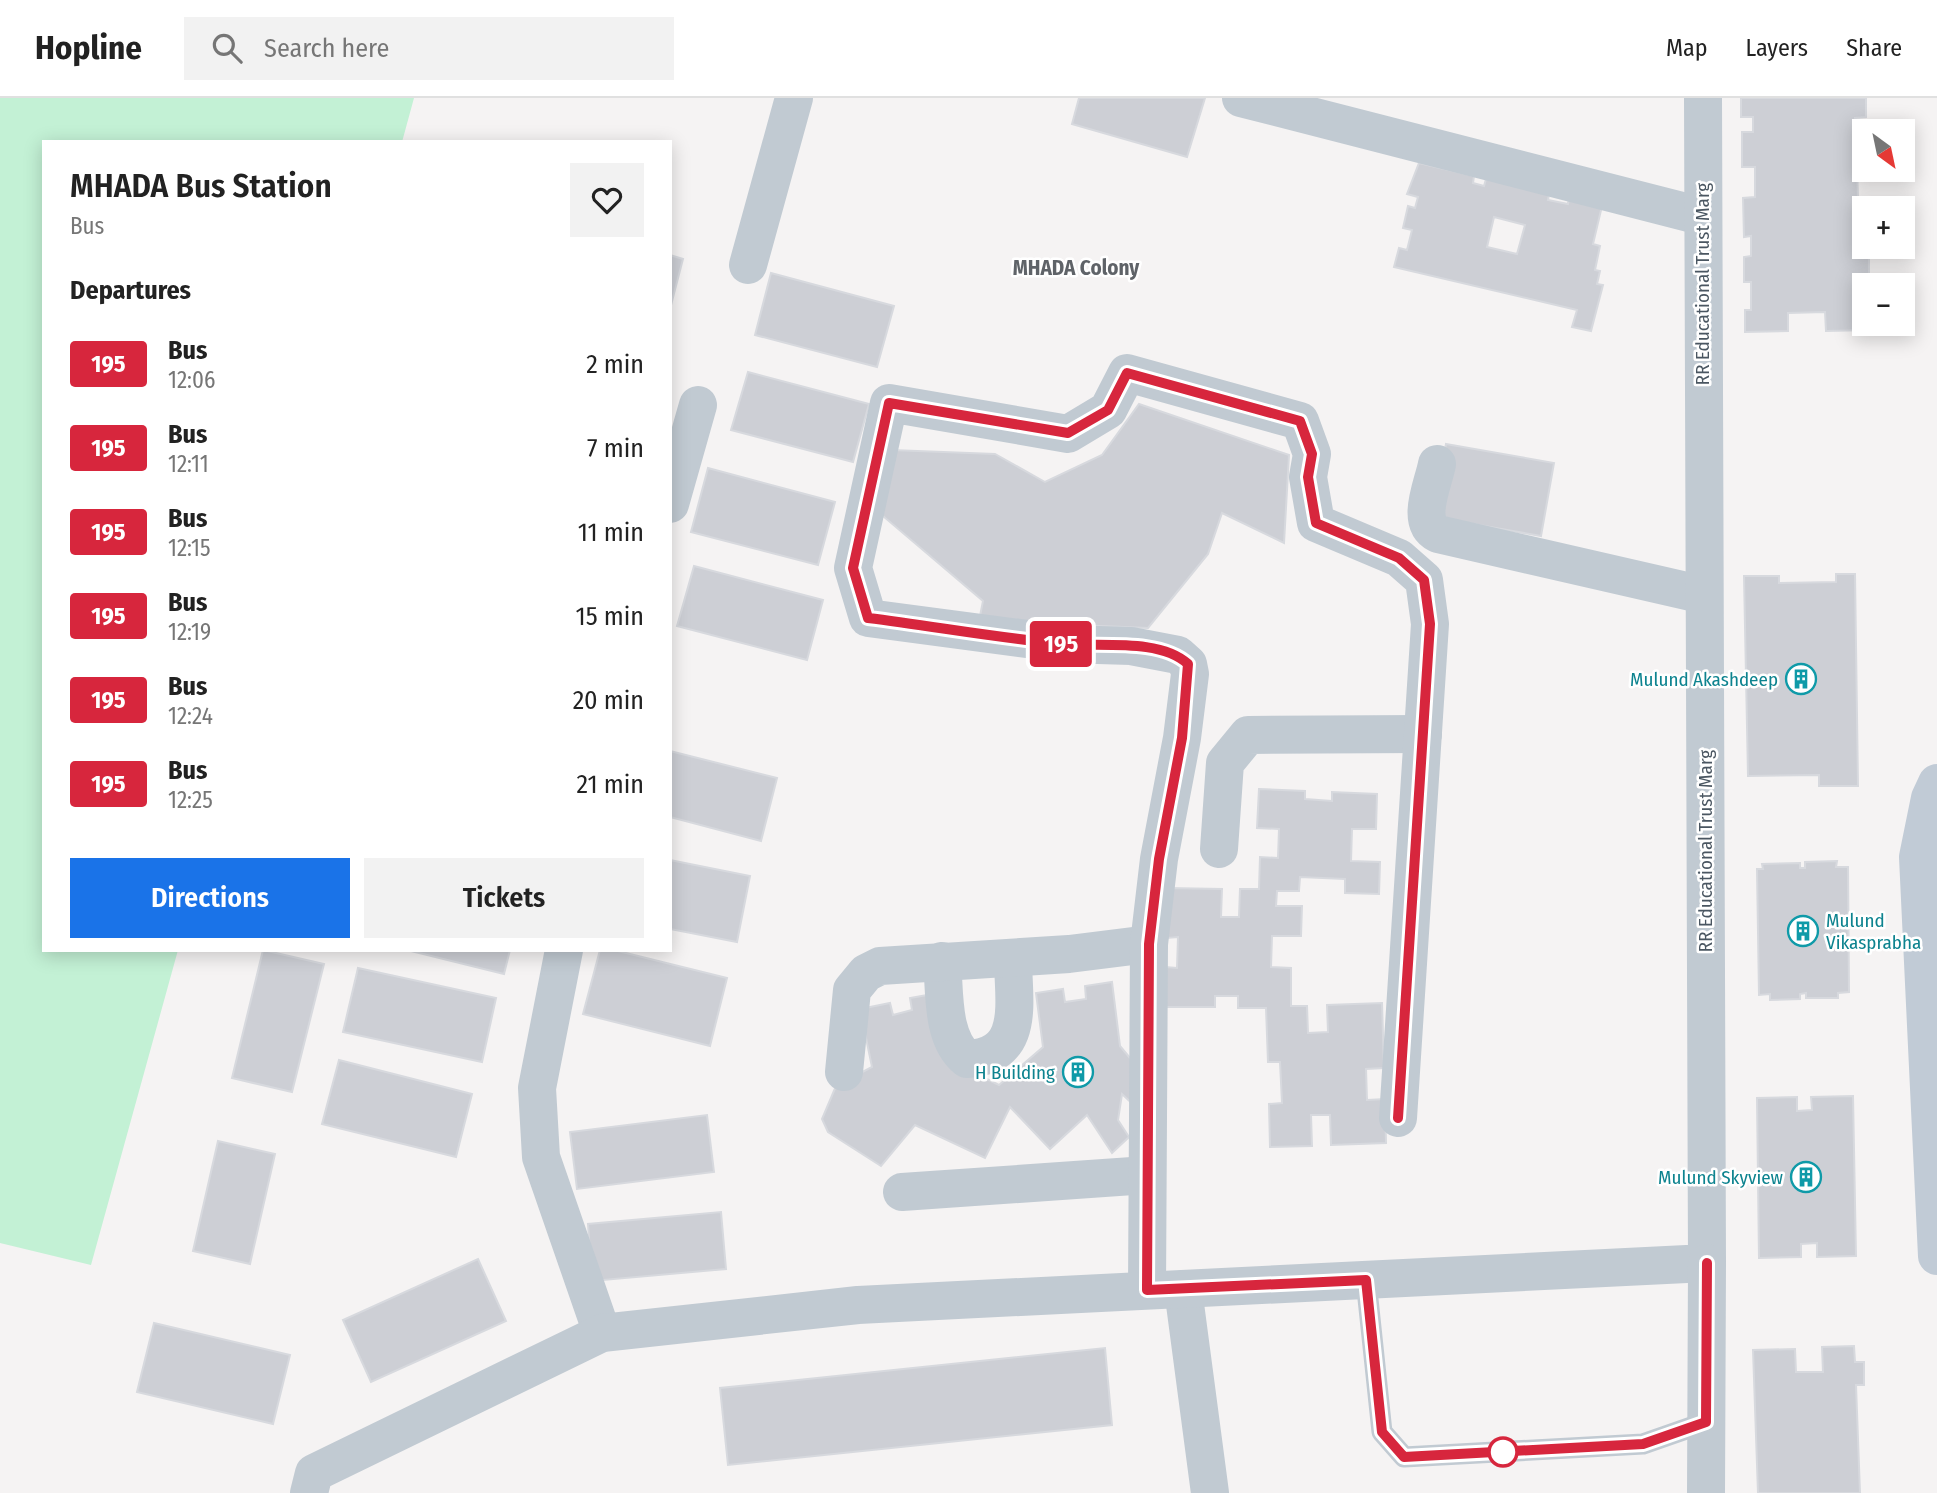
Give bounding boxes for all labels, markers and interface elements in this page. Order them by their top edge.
search box [184,17,674,80]
text: Hopline [35,28,142,68]
icon: search [208,29,246,67]
text: Search here [264,33,389,64]
text: Map [1666,34,1708,62]
text: Layers [1746,34,1808,62]
text: Share [1846,34,1902,62]
north arrow [1852,119,1914,182]
map controls [1852,119,1915,336]
button: heart [570,163,644,237]
text: MHADA Bus Station [70,166,332,206]
street label: RR Educational Trust Marg [1691,183,1714,385]
button: + [1852,196,1915,259]
text: Bus [70,212,104,240]
district label: MHADA Colony [1013,255,1140,281]
button: − [1852,273,1915,336]
text: Departures [70,275,191,306]
text: Bus [168,335,207,366]
text: 2 min [586,349,644,380]
text: 195 [91,350,126,378]
text: 12:06 [168,366,215,394]
text: Bus [168,419,207,450]
text: 7 min [587,433,644,464]
text: 195 [91,434,126,462]
text: 12:11 [168,450,209,478]
text: Bus [168,503,207,534]
text: 11 min [578,517,644,548]
text: 195 [91,518,126,546]
text: 12:15 [168,534,211,562]
text: Bus [168,587,207,618]
text: 15 min [576,601,644,632]
text: 195 [91,602,126,630]
text: 12:19 [168,618,211,646]
line badge: 195 [1021,621,1101,667]
text: 195 [1044,630,1078,658]
building icon: Mulund Akashdeep [1784,662,1818,696]
place label: Mulund Akashdeep [1630,668,1778,691]
text: Bus [168,671,207,702]
text: 20 min [573,685,644,716]
text: 195 [91,686,126,714]
text: 12:24 [168,702,213,730]
street label: RR Educational Trust Marg [1694,750,1717,952]
text: Bus [168,755,207,786]
text: 21 min [577,769,644,800]
text: 195 [91,770,126,798]
text: 12:25 [168,786,213,814]
button: Directions [70,858,350,938]
button: Tickets [364,858,644,938]
place label: Mulund Vikasprabha [1826,909,1921,954]
building icon: Mulund Vikasprabha [1786,914,1820,948]
building icon: H Building [1061,1055,1095,1089]
place label: H Building [975,1061,1055,1084]
building icon: Mulund Skyview [1789,1160,1823,1194]
place label: Mulund Skyview [1658,1166,1784,1189]
unlabelled marker [1488,1437,1518,1467]

